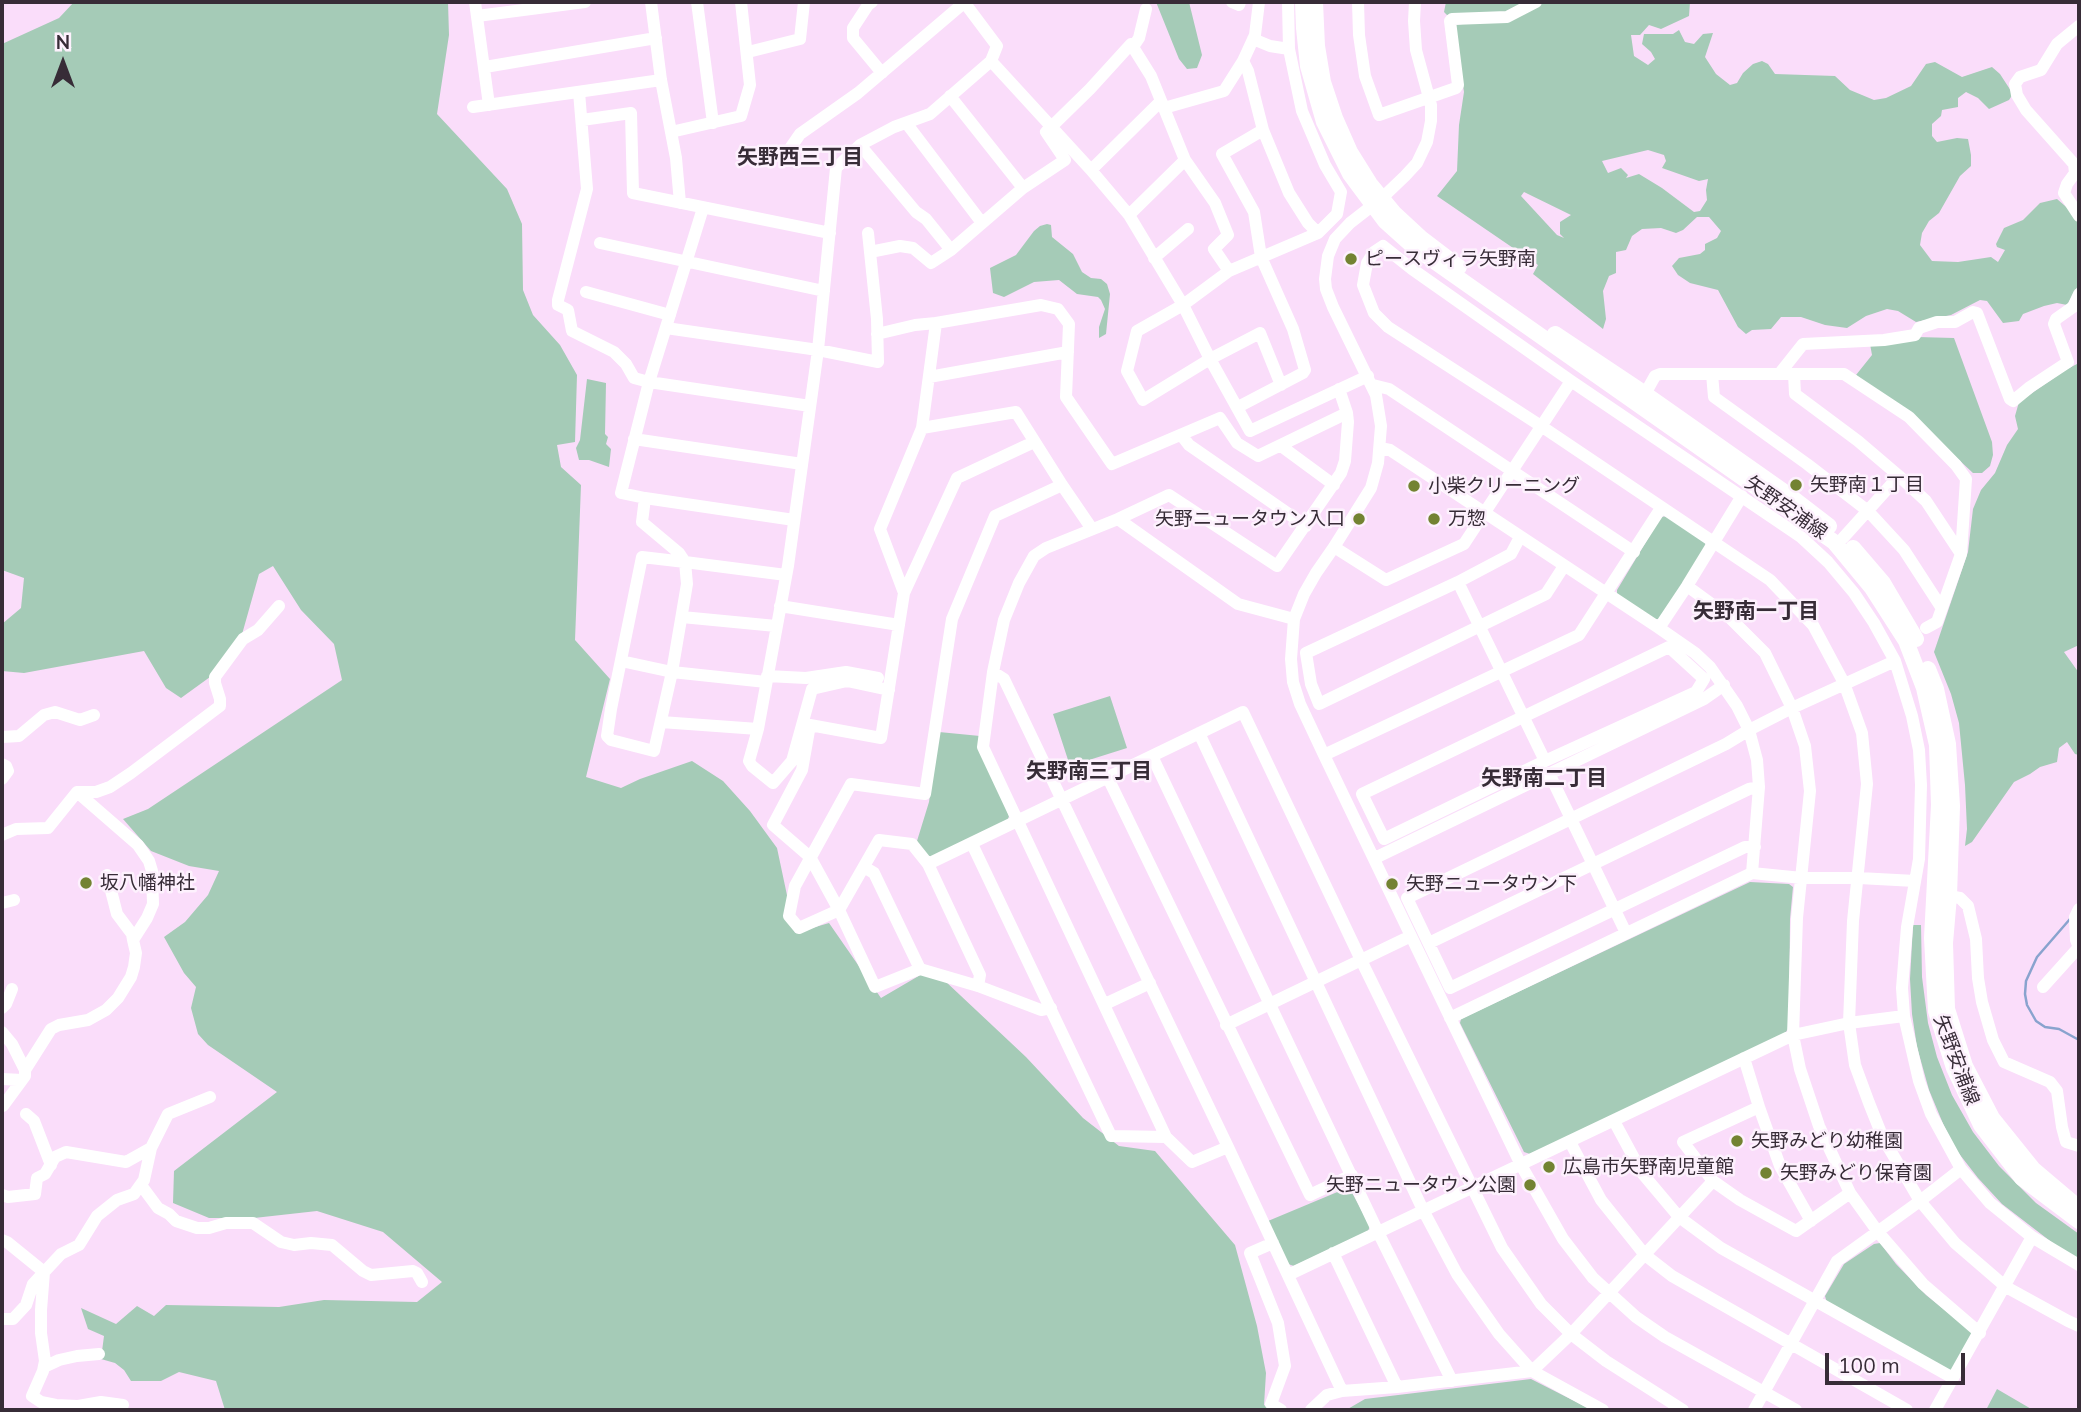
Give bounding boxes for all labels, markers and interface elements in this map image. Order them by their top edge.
north arrow [28,28,98,98]
text: N [56,30,70,54]
district label: 矢野西三丁目 [737,145,863,171]
place label: ピースヴィラ矢野南 [1365,248,1536,270]
marker: ピースヴィラ矢野南 [1343,251,1359,267]
street label: 矢野安浦線 [1741,471,1831,545]
place label: 矢野南１丁目 [1810,474,1924,496]
place label: 小柴クリーニング [1428,475,1580,497]
marker: 矢野南１丁目 [1788,477,1804,493]
marker: 小柴クリーニング [1406,478,1422,494]
place label: 矢野ニュータウン入口 [1155,508,1345,530]
place label: 万惣 [1448,508,1486,530]
marker: 矢野ニュータウン入口 [1351,511,1367,527]
marker: 万惣 [1426,511,1442,527]
district label: 矢野南一丁目 [1693,599,1819,625]
district label: 矢野南三丁目 [1026,759,1152,785]
district label: 矢野南二丁目 [1481,766,1607,792]
place label: 坂八幡神社 [100,872,195,894]
place label: 矢野ニュータウン下 [1406,873,1577,895]
marker: 坂八幡神社 [78,875,94,891]
marker: 矢野ニュータウン下 [1384,876,1400,892]
street label: 矢野安浦線 [1928,1012,1984,1108]
place label: 矢野みどり幼稚園 [1751,1130,1903,1152]
marker: 矢野みどり幼稚園 [1729,1133,1745,1149]
place label: 広島市矢野南児童館 [1563,1156,1734,1178]
marker: 広島市矢野南児童館 [1541,1159,1557,1175]
place label: 矢野みどり保育園 [1780,1162,1932,1184]
marker: 矢野みどり保育園 [1758,1165,1774,1181]
place label: 矢野ニュータウン公園 [1326,1174,1516,1196]
marker: 矢野ニュータウン公園 [1522,1177,1538,1193]
scale bar [1829,1338,1969,1382]
text: 100 m [1838,1352,1900,1378]

